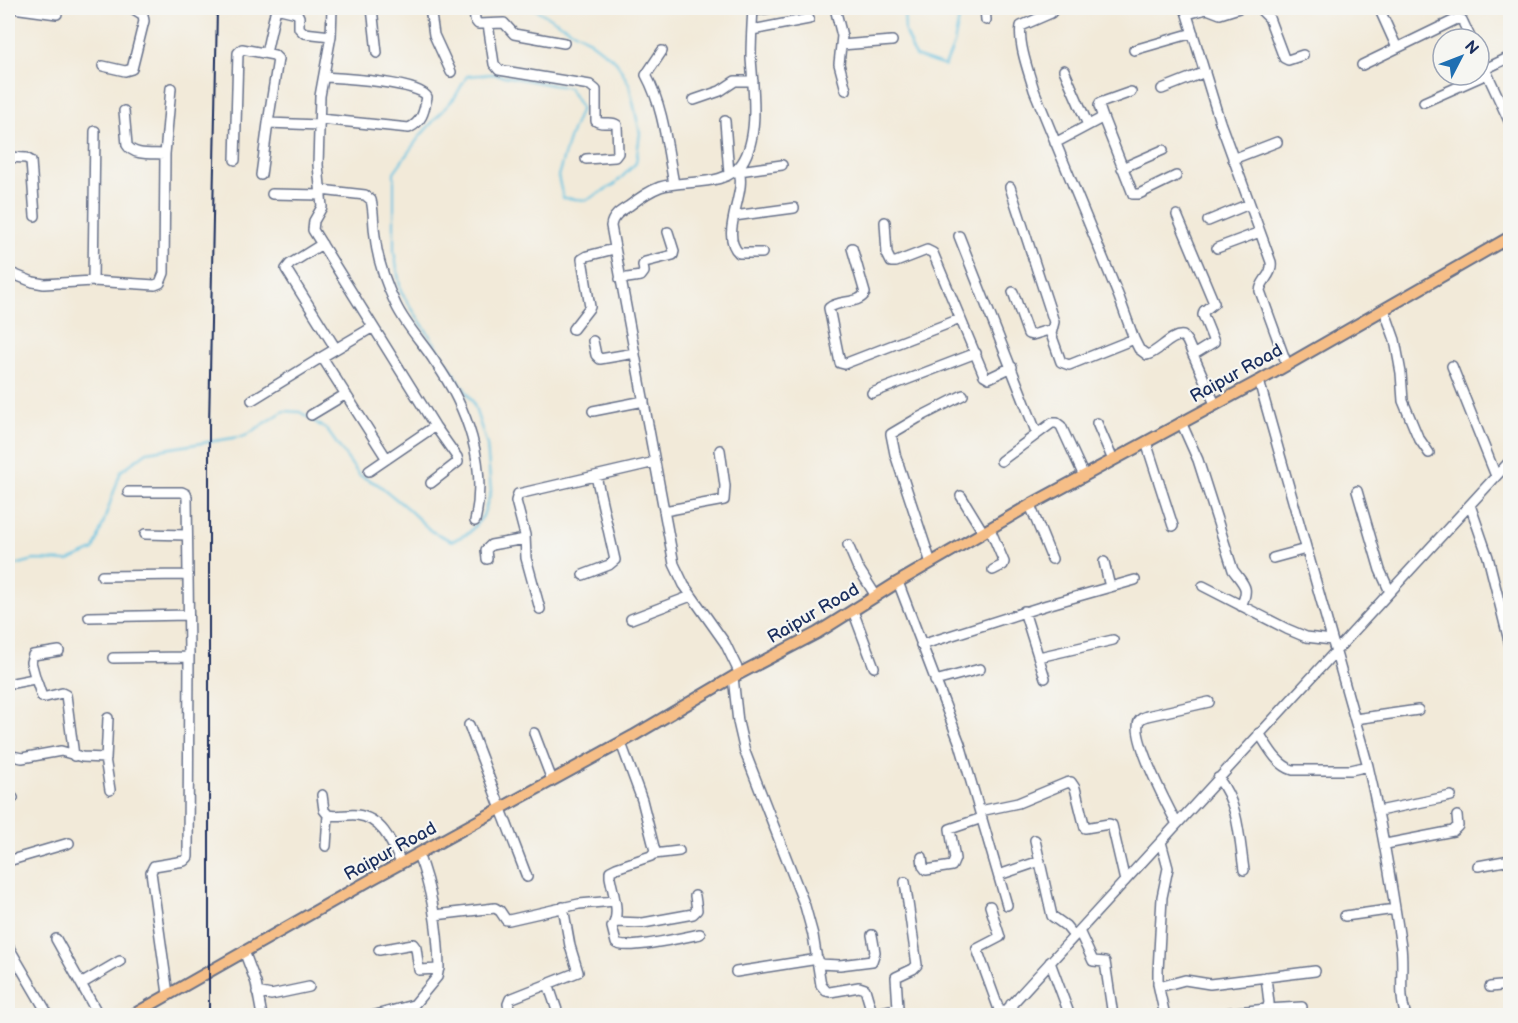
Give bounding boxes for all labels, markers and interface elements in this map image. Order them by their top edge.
north arrow [1431,27,1491,87]
text: N [1460,37,1482,59]
street label: Raipur Road [1186,339,1286,407]
street label: Raipur Road [764,579,863,648]
street label: Raipur Road [340,817,440,885]

